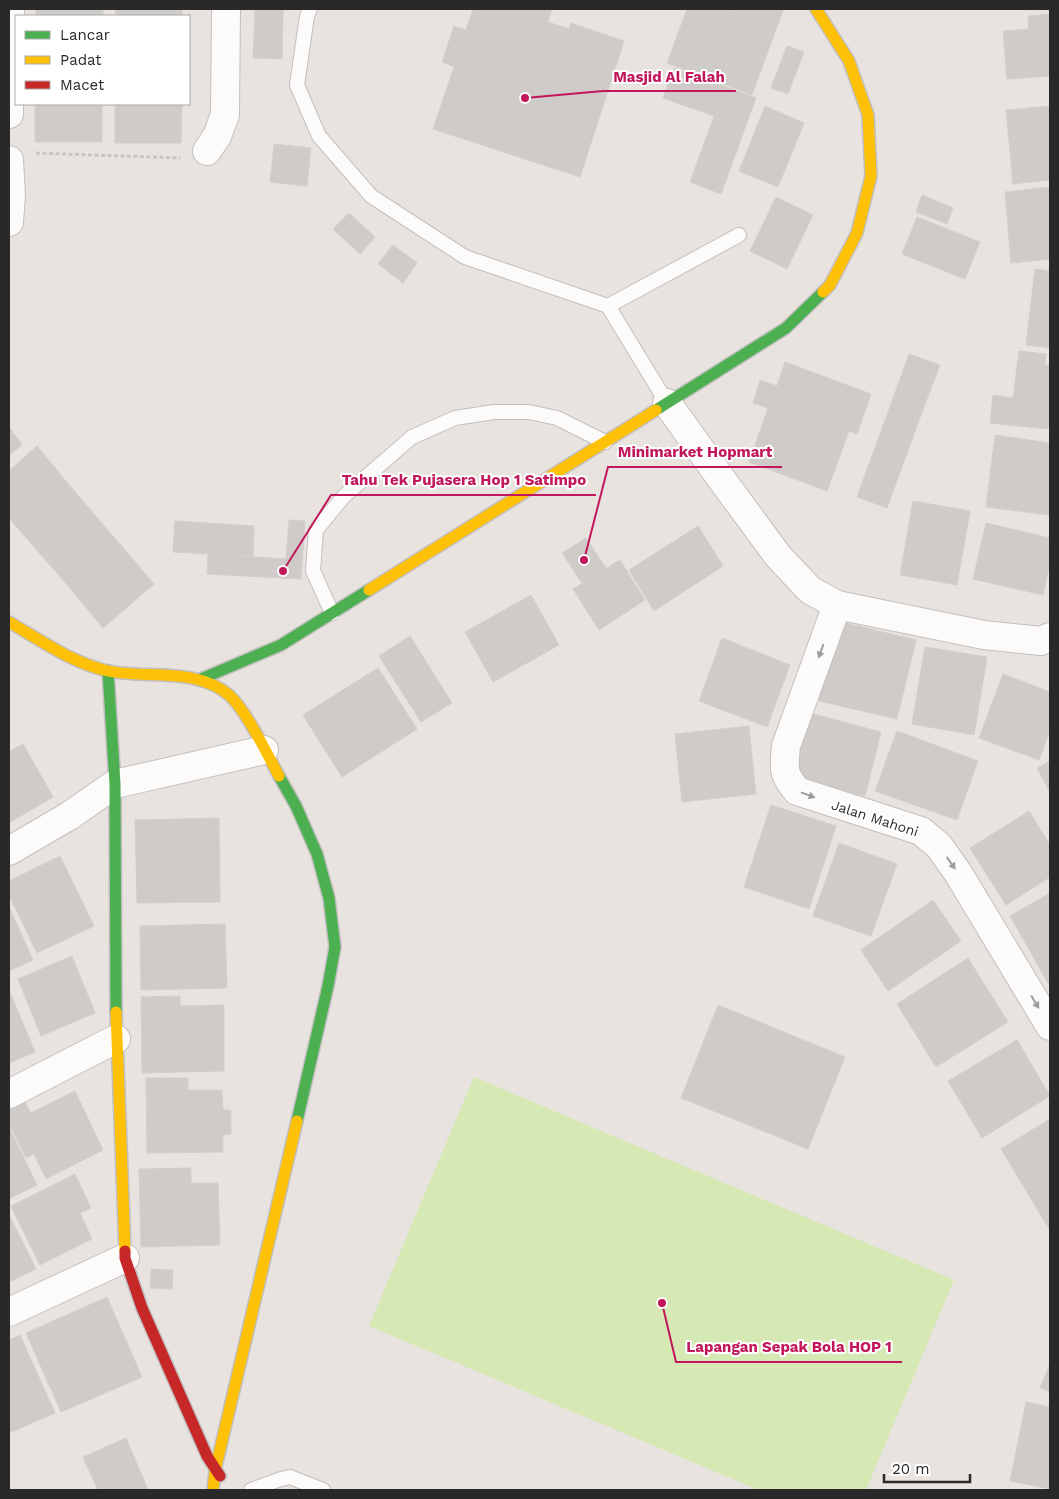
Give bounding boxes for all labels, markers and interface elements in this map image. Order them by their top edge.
legend [15,15,190,105]
text: Lancar [60,26,110,44]
text: Padat [60,51,102,69]
callout: Masjid Al Falah [603,61,736,91]
text: Masjid Al Falah [613,68,725,86]
text: Macet [60,76,105,94]
callout: Minimarket Hopmart [608,437,782,467]
text: Minimarket Hopmart [618,443,773,461]
callout: Tahu Tek Pujasera Hop 1 Satimpo [331,465,596,495]
text: Tahu Tek Pujasera Hop 1 Satimpo [342,471,586,489]
one-way arrow [817,643,824,658]
one-way arrow [801,791,816,799]
street label: Jalan Mahoni [829,796,921,840]
one-way arrow [946,856,956,870]
one-way arrow [1031,995,1040,1008]
callout: Lapangan Sepak Bola HOP 1 [676,1332,902,1362]
text: Lapangan Sepak Bola HOP 1 [686,1338,892,1356]
scale bar [884,1452,970,1484]
text: 20 m [892,1460,930,1478]

